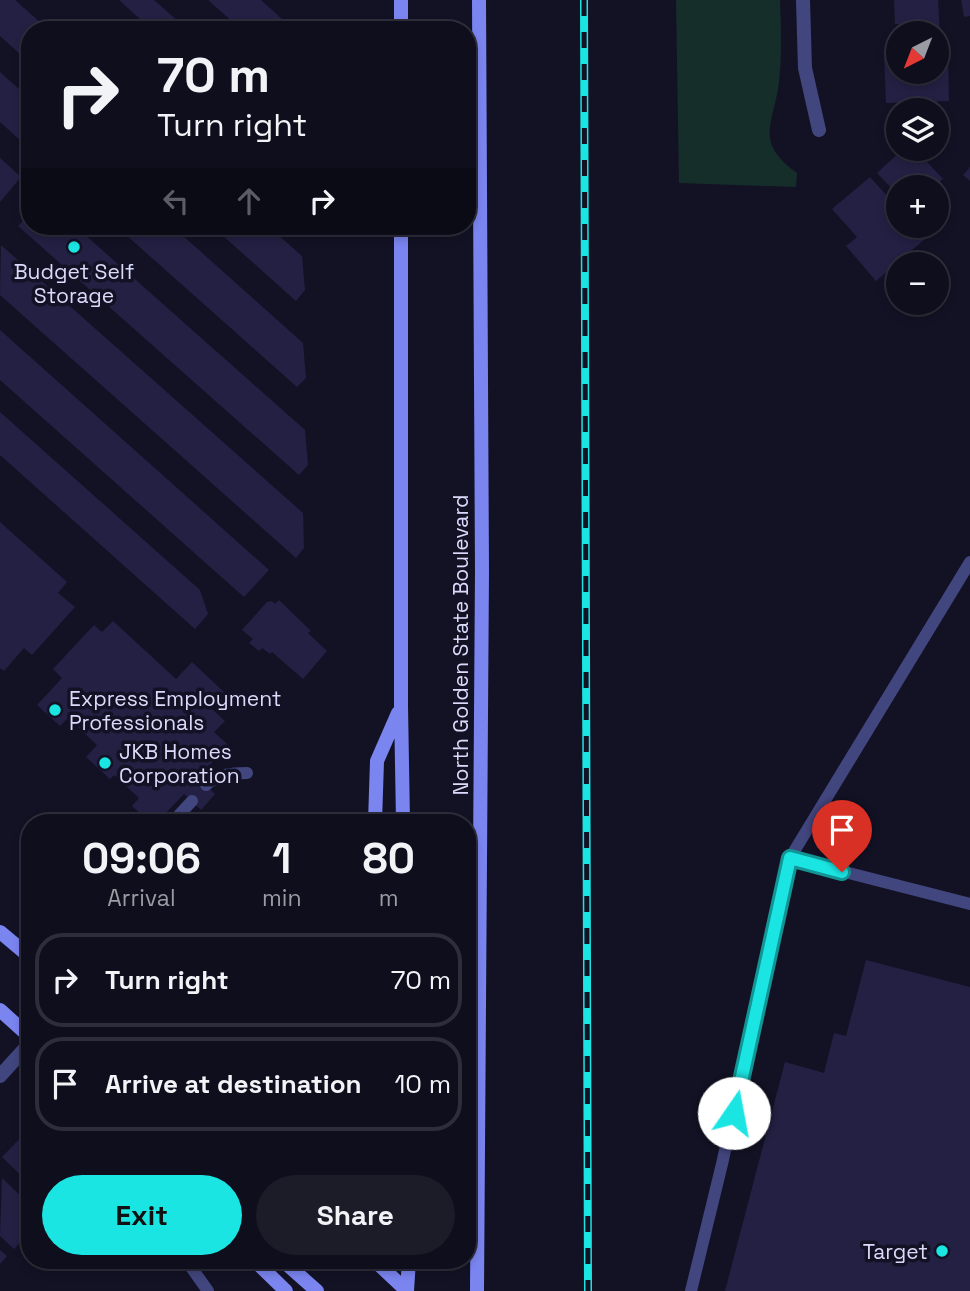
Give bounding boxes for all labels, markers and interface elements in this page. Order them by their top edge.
north arrow [886,21,948,84]
map controls [886,21,949,315]
text: 70 m [157,44,270,106]
icon: right [42,49,133,140]
button: layers [886,98,949,161]
text: Turn right [157,105,307,145]
button: + [886,175,949,238]
icon: left [157,182,195,220]
icon: ahead [230,182,268,220]
icon: right [303,182,341,220]
marker: Budget Self Storage [66,239,82,255]
button: − [886,252,949,315]
place label: Budget Self Storage [14,258,134,309]
street label: North Golden State Boulevard [447,495,474,795]
place label: Express Employment Professionals [69,685,281,736]
marker: Express Employment Professionals [47,702,63,718]
place label: JKB Homes Corporation [119,738,240,789]
marker: JKB Homes Corporation [97,755,113,771]
pin [812,800,872,872]
icon: arrive [823,811,861,849]
text: 09:06 [82,832,201,885]
text: 1 [272,832,291,885]
text: 80 [363,832,415,885]
text: Arrival [107,883,176,913]
text: min [262,883,301,913]
text: m [379,883,399,913]
icon: right [46,961,84,999]
text: Turn right [105,963,229,997]
text: 70 m [391,963,451,997]
icon: arrive [46,1065,84,1103]
text: Arrive at destination [105,1067,362,1101]
text: 10 m [394,1067,451,1101]
position arrow [697,1076,771,1150]
button: Exit [42,1175,242,1255]
button: Share [256,1175,455,1255]
place label: Target [863,1238,928,1265]
marker: Target [934,1243,950,1259]

